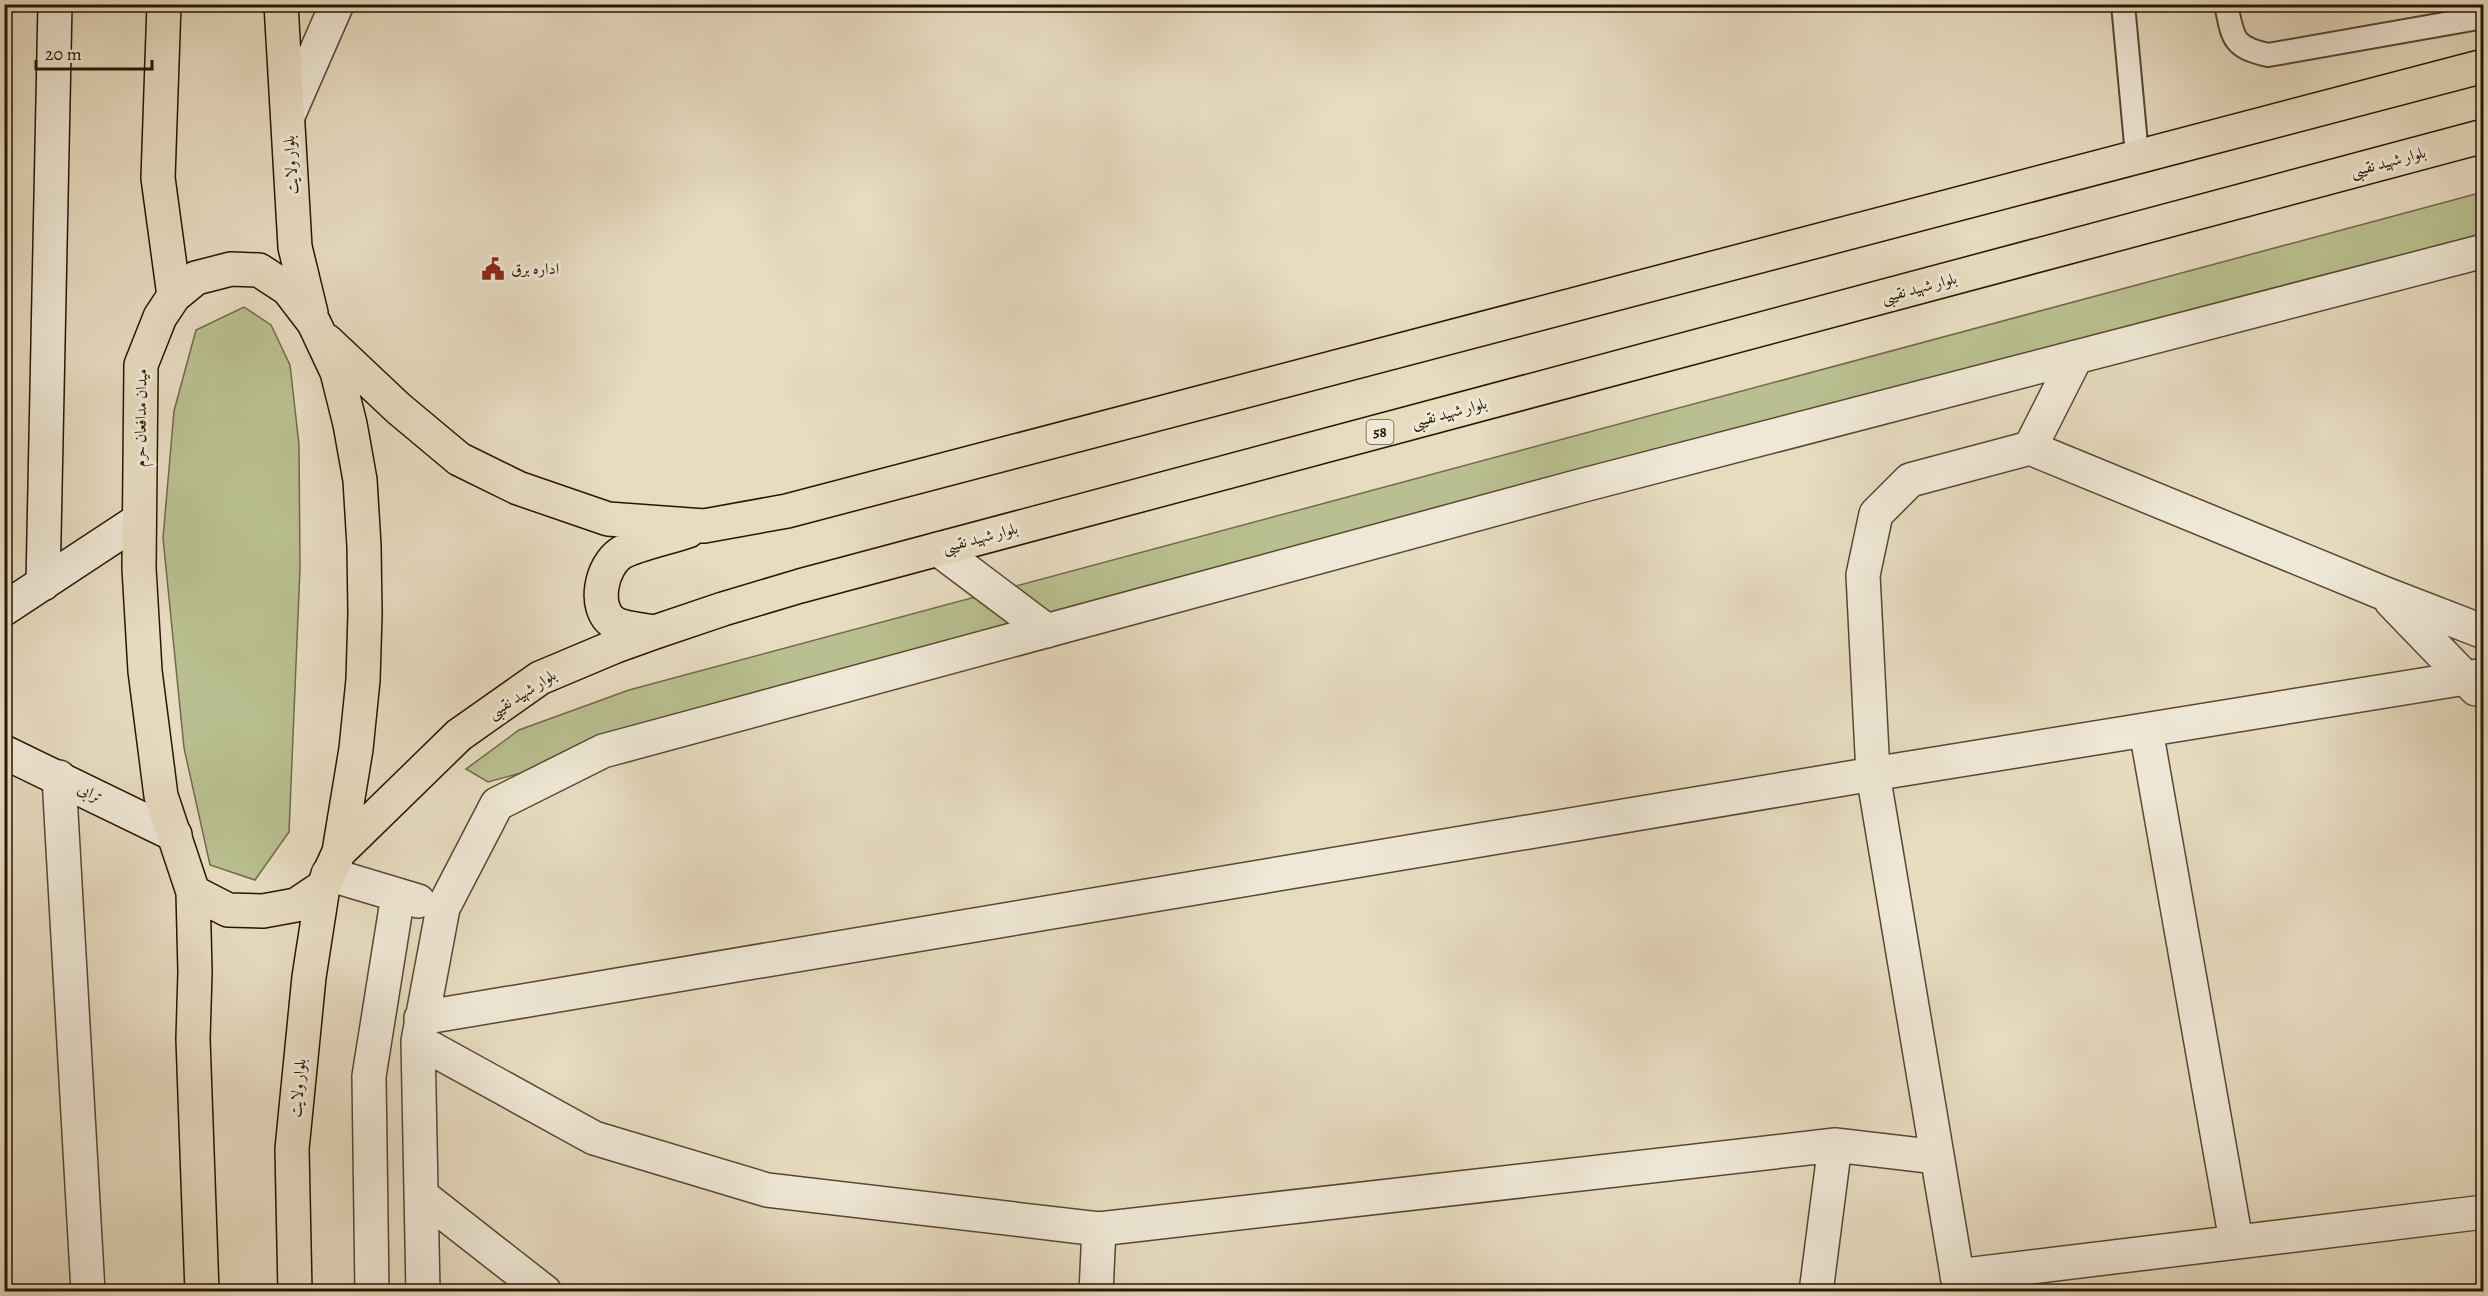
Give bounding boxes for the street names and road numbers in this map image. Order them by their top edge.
street label: بلوار ولایت [278,135,304,195]
street label: بلوار شهید نقیبی [2348,141,2429,185]
street label: بلوار شهید نقیبی [1879,267,1960,311]
street label: میدان مدافعان حرم [129,369,156,468]
street label: بلوار شهید نقیبی [1409,392,1490,436]
road number: 58 [1366,420,1394,444]
street label: بلوار شهید نقیبی [940,517,1021,561]
street label: بلوار شهید نقیبی [483,664,562,726]
street label: ترابی [74,778,106,808]
street label: بلوار ولایت [284,1058,312,1118]

